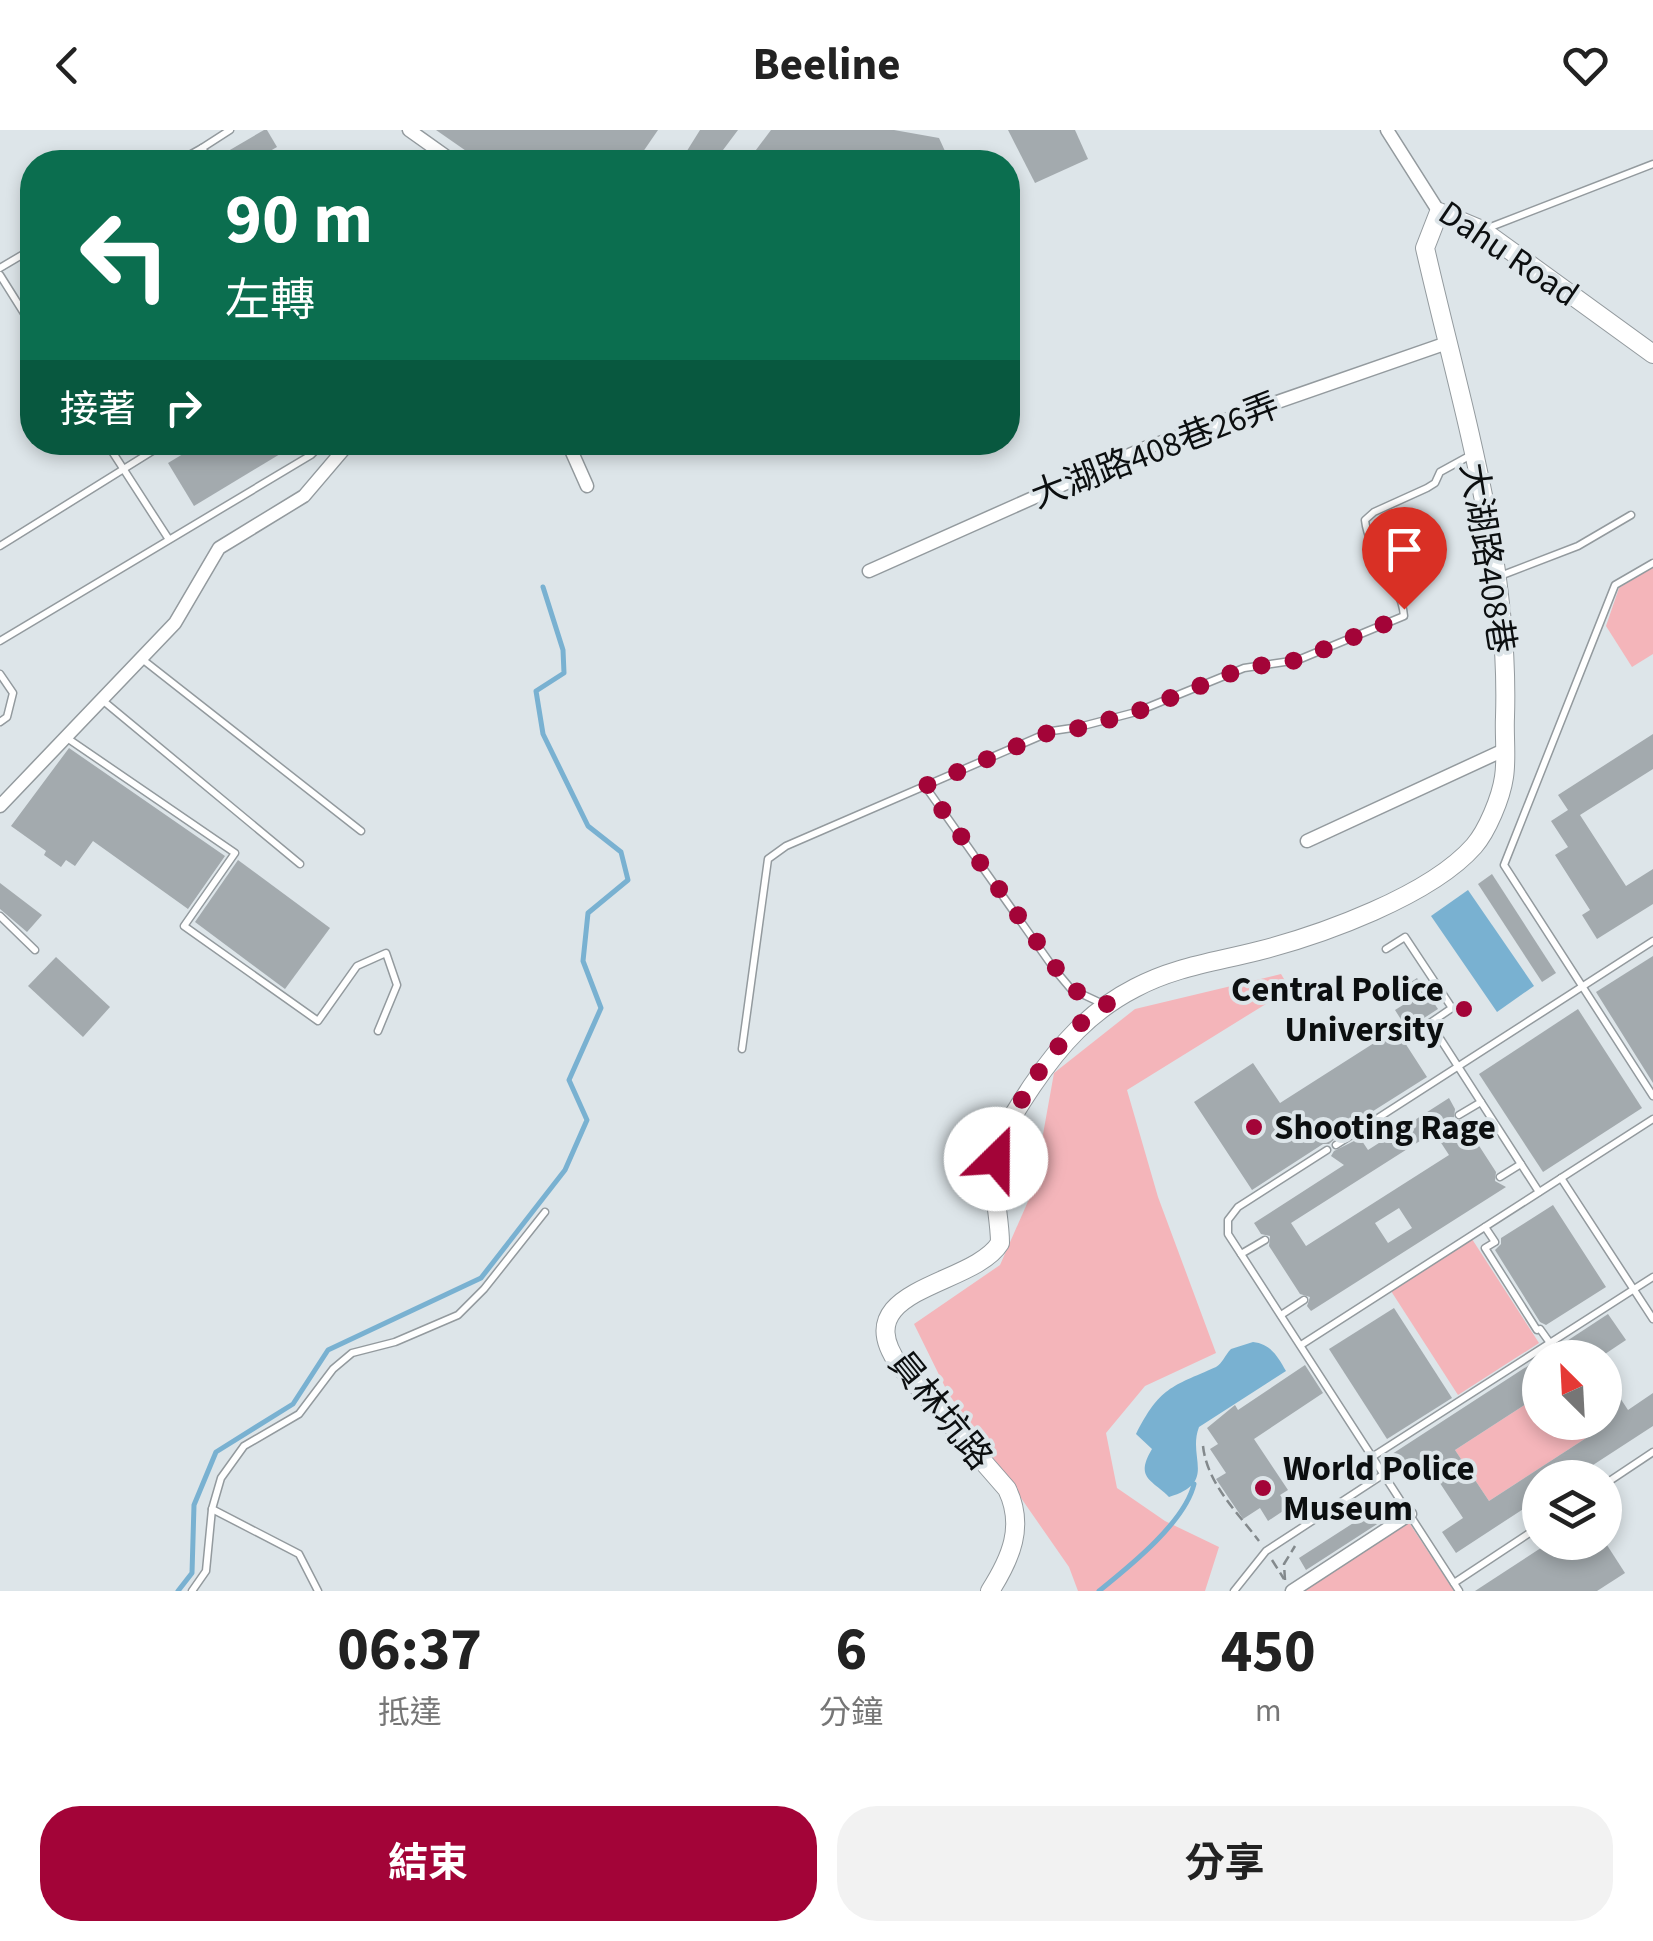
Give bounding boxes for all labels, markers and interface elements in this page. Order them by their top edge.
text: Beeline [752,33,901,97]
icon: back [40,38,95,93]
icon: heart [1558,38,1613,93]
text: 90 m [225,170,373,270]
street label: Dahu Road [1428,189,1588,319]
icon: left [60,190,190,320]
text: 左轉 [225,269,315,333]
icon: right [156,380,211,435]
street label: 大湖路408巷26弄 [1024,381,1287,521]
text: 接著 [60,383,136,437]
street label: 大湖路408巷 [1447,459,1527,657]
pin [1362,507,1447,610]
icon: arrive [1377,522,1432,577]
place label: Central Police University [1231,965,1444,1055]
marker: Central Police University [1453,998,1475,1020]
place label: Shooting Rage [1274,1103,1496,1153]
position arrow [944,1107,1048,1211]
marker: Shooting Rage [1243,1116,1265,1138]
street label: 員林坑路 [877,1340,1004,1481]
north arrow [1522,1340,1622,1440]
map controls [1522,1340,1622,1560]
place label: World Police Museum [1283,1444,1475,1534]
button: layers [1522,1460,1622,1560]
marker: World Police Museum [1252,1477,1274,1499]
text: 06:37 [337,1608,482,1693]
text: 6 [835,1608,867,1693]
text: 450 [1221,1610,1316,1695]
text: m [1255,1688,1281,1734]
text: 抵達 [378,1690,442,1736]
text: 分鐘 [819,1690,883,1736]
button: 結束 [40,1806,817,1921]
button: 分享 [837,1806,1613,1921]

